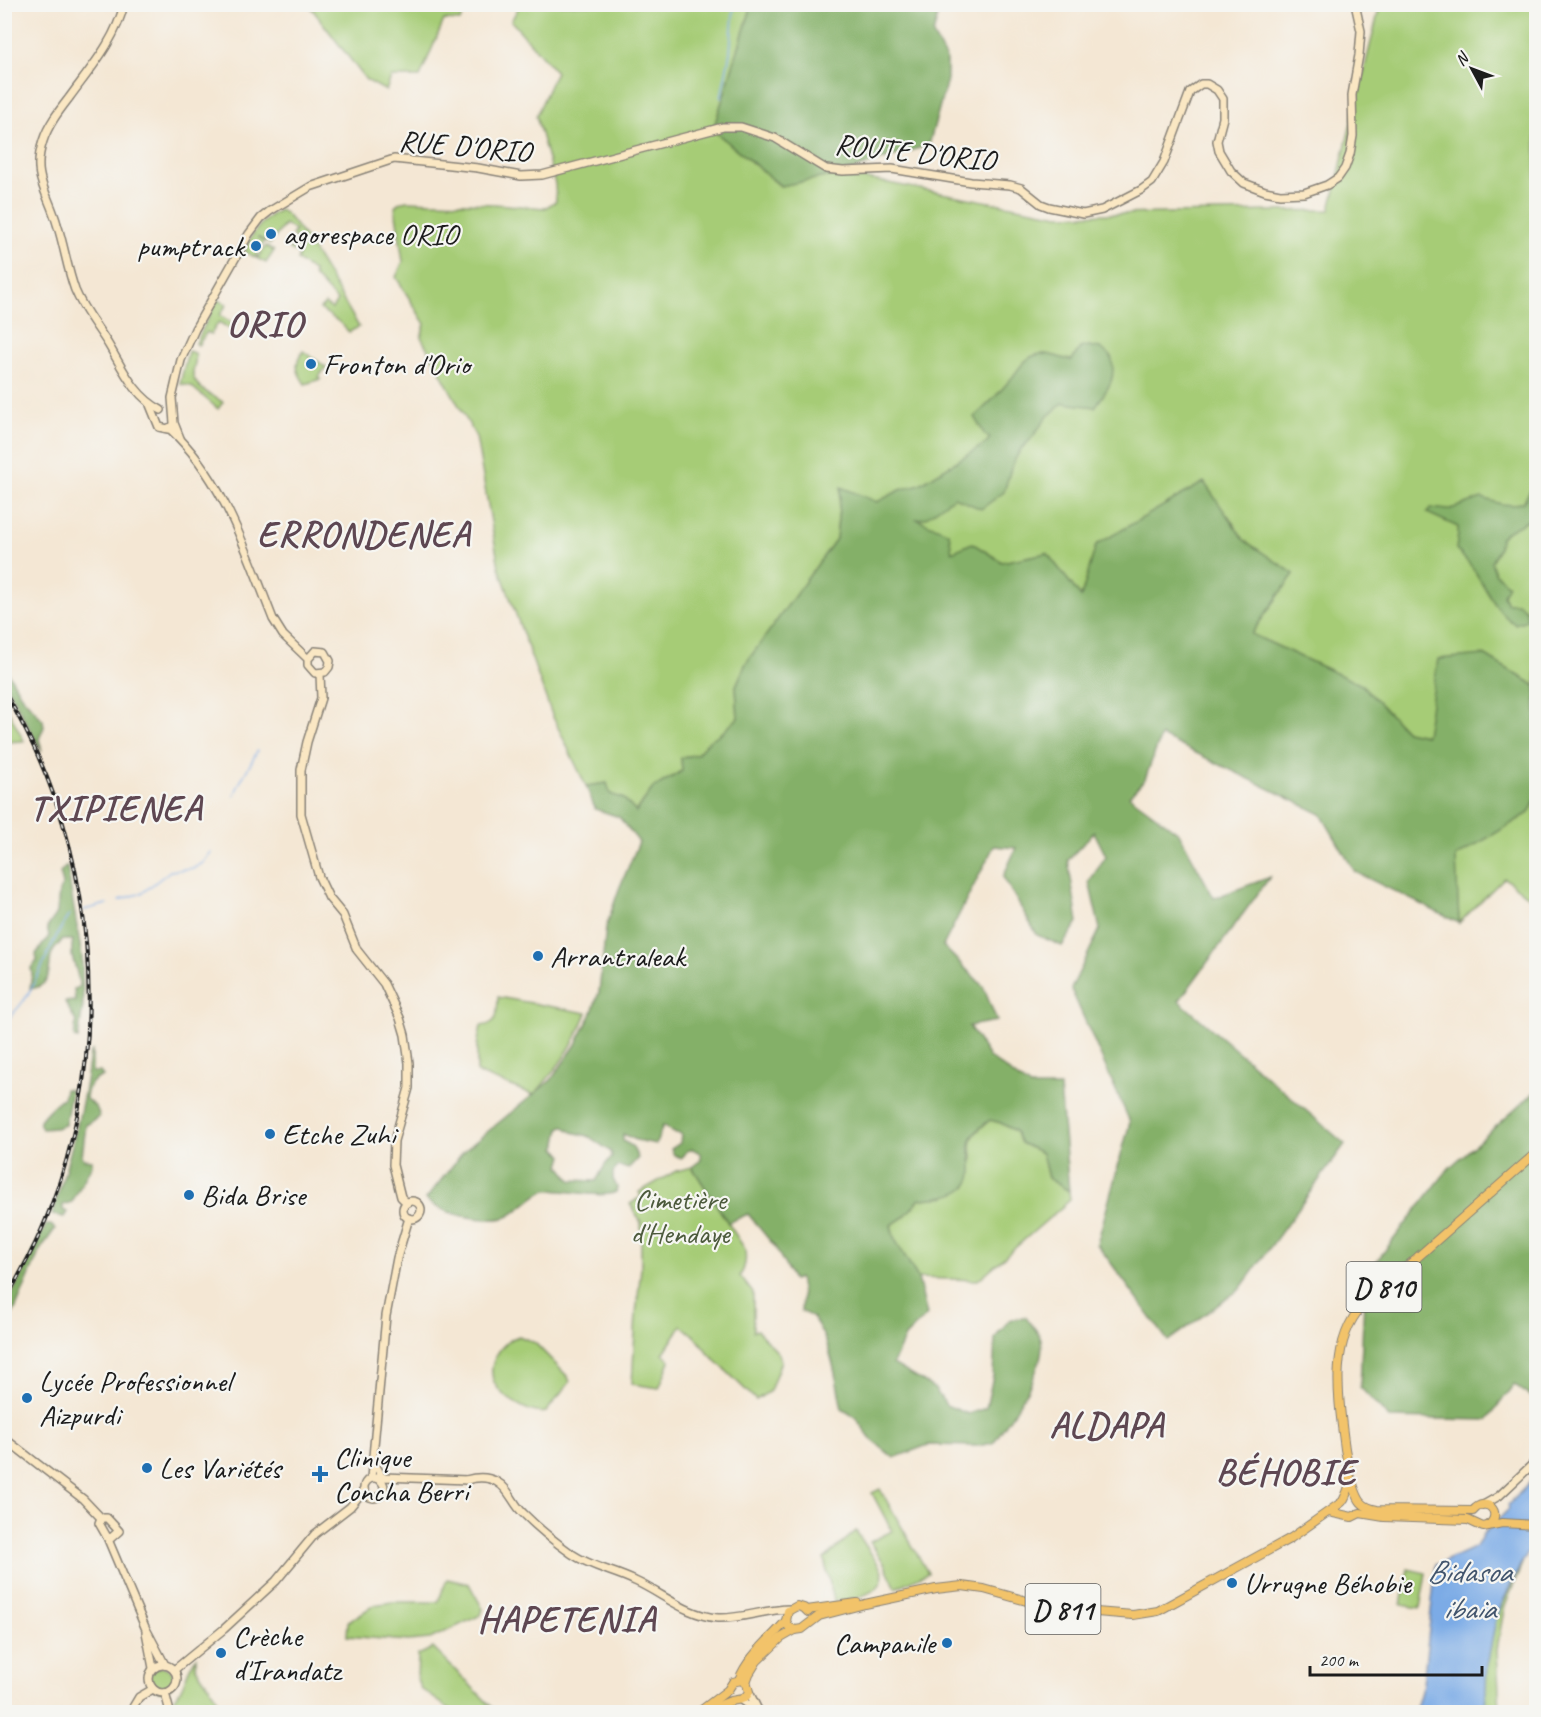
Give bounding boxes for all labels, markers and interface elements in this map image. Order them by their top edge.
north arrow [1442,39,1502,99]
text: N [1451,47,1474,70]
street label: RUE D'ORIO [397,121,536,171]
street label: ROUTE D'ORIO [833,125,1000,180]
place label: agorespace ORIO [283,215,461,253]
place label: pumptrack [137,227,246,265]
marker: agorespace ORIO [264,227,278,241]
marker: pumptrack [249,239,263,253]
district label: ORIO [227,301,306,347]
place label: Fronton d'Orio [323,345,473,383]
marker: Fronton d'Orio [304,357,318,371]
district label: ERRONDENEA [257,511,472,557]
district label: TXIPIENEA [29,785,204,831]
place label: Arrantraleak [550,937,687,975]
marker: Arrantraleak [531,949,545,963]
place label: Etche Zuhi [282,1115,399,1153]
marker: Etche Zuhi [263,1127,277,1141]
place label: Bida Brise [201,1176,308,1214]
park label: Cimetière d'Hendaye [630,1180,732,1252]
marker: Bida Brise [182,1188,196,1202]
road number: D 810 [1346,1262,1422,1312]
place label: Lycée Professionnel Aizpurdi [39,1362,236,1434]
marker: Lycée Professionnel Aizpurdi [20,1391,34,1405]
district label: ALDAPA [1050,1402,1166,1448]
place label: Clinique Concha Berri [334,1438,472,1510]
place label: Les Variétés [159,1449,283,1487]
district label: BÉHOBIE [1216,1449,1359,1495]
marker: Les Variétés [140,1461,154,1475]
marker: Clinique Concha Berri [311,1465,329,1483]
water label: Bidasoa ibaia [1427,1551,1514,1629]
place label: Urrugne Béhobie [1244,1564,1413,1602]
marker: Urrugne Béhobie [1225,1576,1239,1590]
road number: D 811 [1026,1584,1100,1634]
district label: HAPETENIA [477,1596,658,1642]
place label: Crèche d'Irandatz [233,1617,343,1689]
place label: Campanile [834,1624,937,1662]
marker: Campanile [940,1636,954,1650]
scale bar [1310,1639,1482,1677]
marker: Crèche d'Irandatz [214,1646,228,1660]
text: 200 m [1319,1649,1360,1671]

